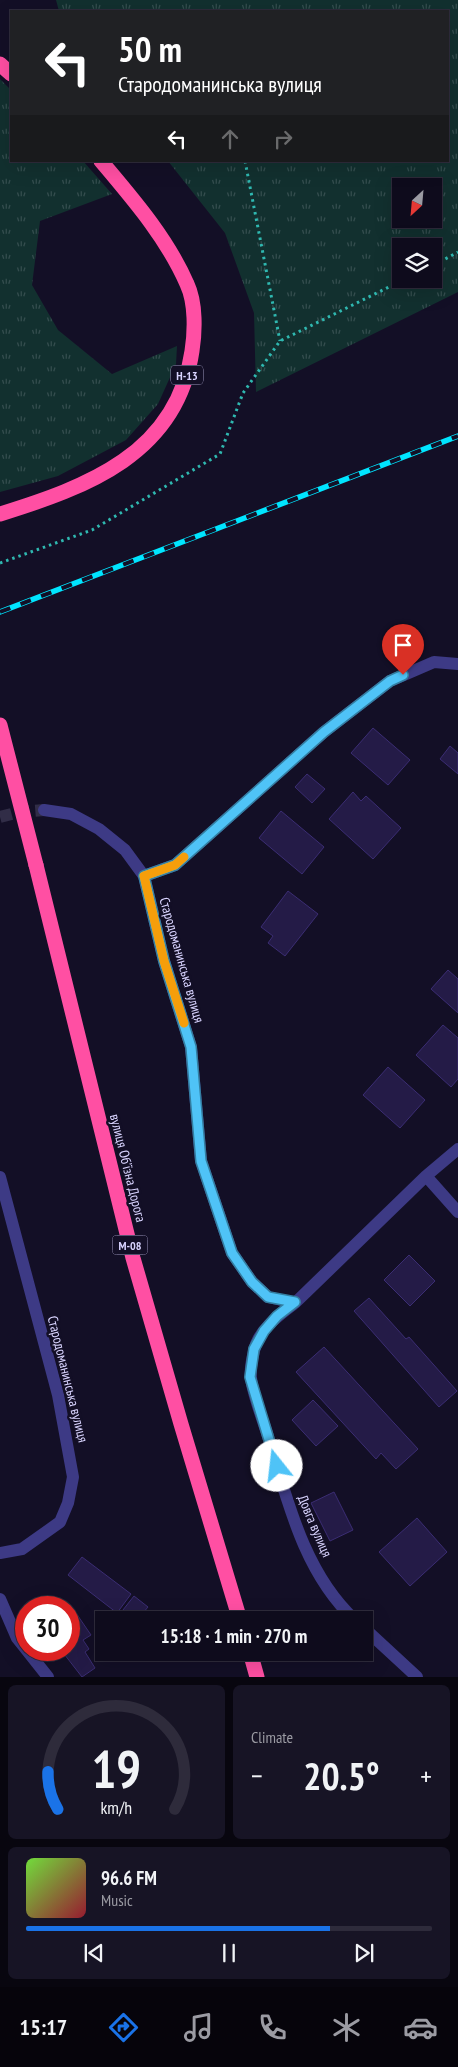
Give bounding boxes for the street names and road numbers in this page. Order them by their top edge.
road number: Н-13 [171,366,203,384]
street label: Стародоманинська вулиця [155,895,209,1025]
street label: вулиця Обʼїзна Дорога [106,1112,150,1224]
road number: М-08 [112,1236,148,1254]
street label: Стародоманинська вулиця [44,1314,92,1444]
street label: Довга вулиця [294,1492,336,1560]

